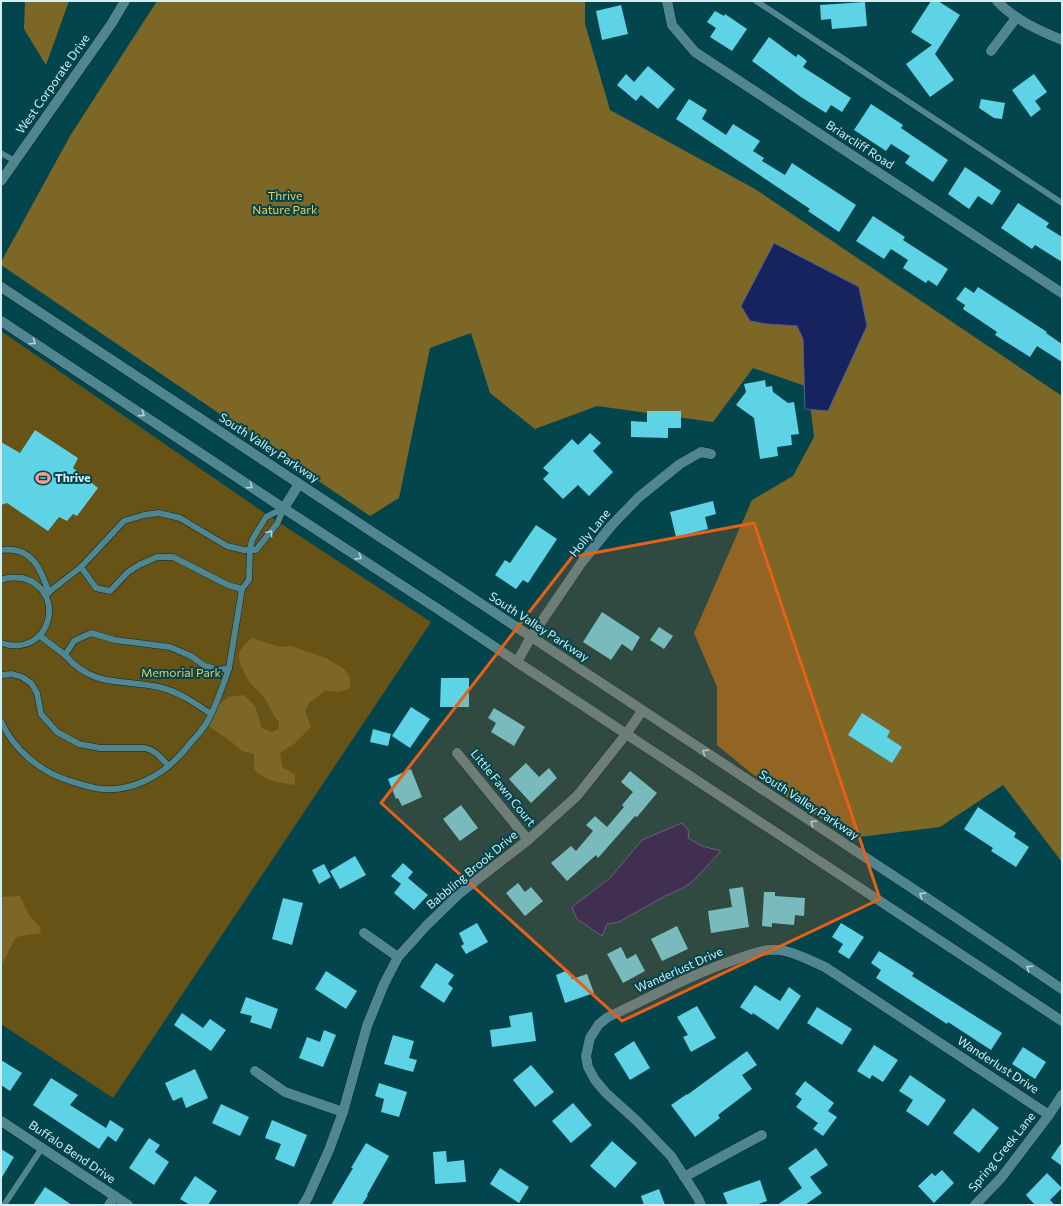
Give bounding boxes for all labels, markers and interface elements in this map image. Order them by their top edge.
street label: West Corporate Drive [13,31,92,136]
street label: Briarcliff Road [824,117,897,171]
park label: Thrive Nature Park [252,188,318,216]
one-way arrow [29,338,36,345]
one-way arrow [138,410,145,417]
street label: South Valley Parkway [217,410,322,485]
sports icon: Thrive [34,469,52,487]
place label: Thrive [55,470,91,484]
one-way arrow [246,482,253,489]
street label: Holly Lane [566,506,613,559]
one-way arrow [266,530,273,537]
one-way arrow [355,552,362,560]
street label: South Valley Parkway [487,589,592,664]
park label: Memorial Park [141,665,222,679]
street label: Little Fawn Court [468,746,539,829]
one-way arrow [702,749,709,756]
street label: South Valley Parkway [757,767,862,842]
one-way arrow [810,820,817,828]
street label: Babbling Brook Drive [423,827,520,911]
one-way arrow [919,893,926,900]
street label: Wanderlust Drive [633,944,724,995]
one-way arrow [1027,965,1034,972]
street label: Wanderlust Drive [955,1033,1042,1096]
street label: Spring Creek Lane [965,1109,1038,1194]
street label: Buffalo Bend Drive [27,1117,119,1185]

